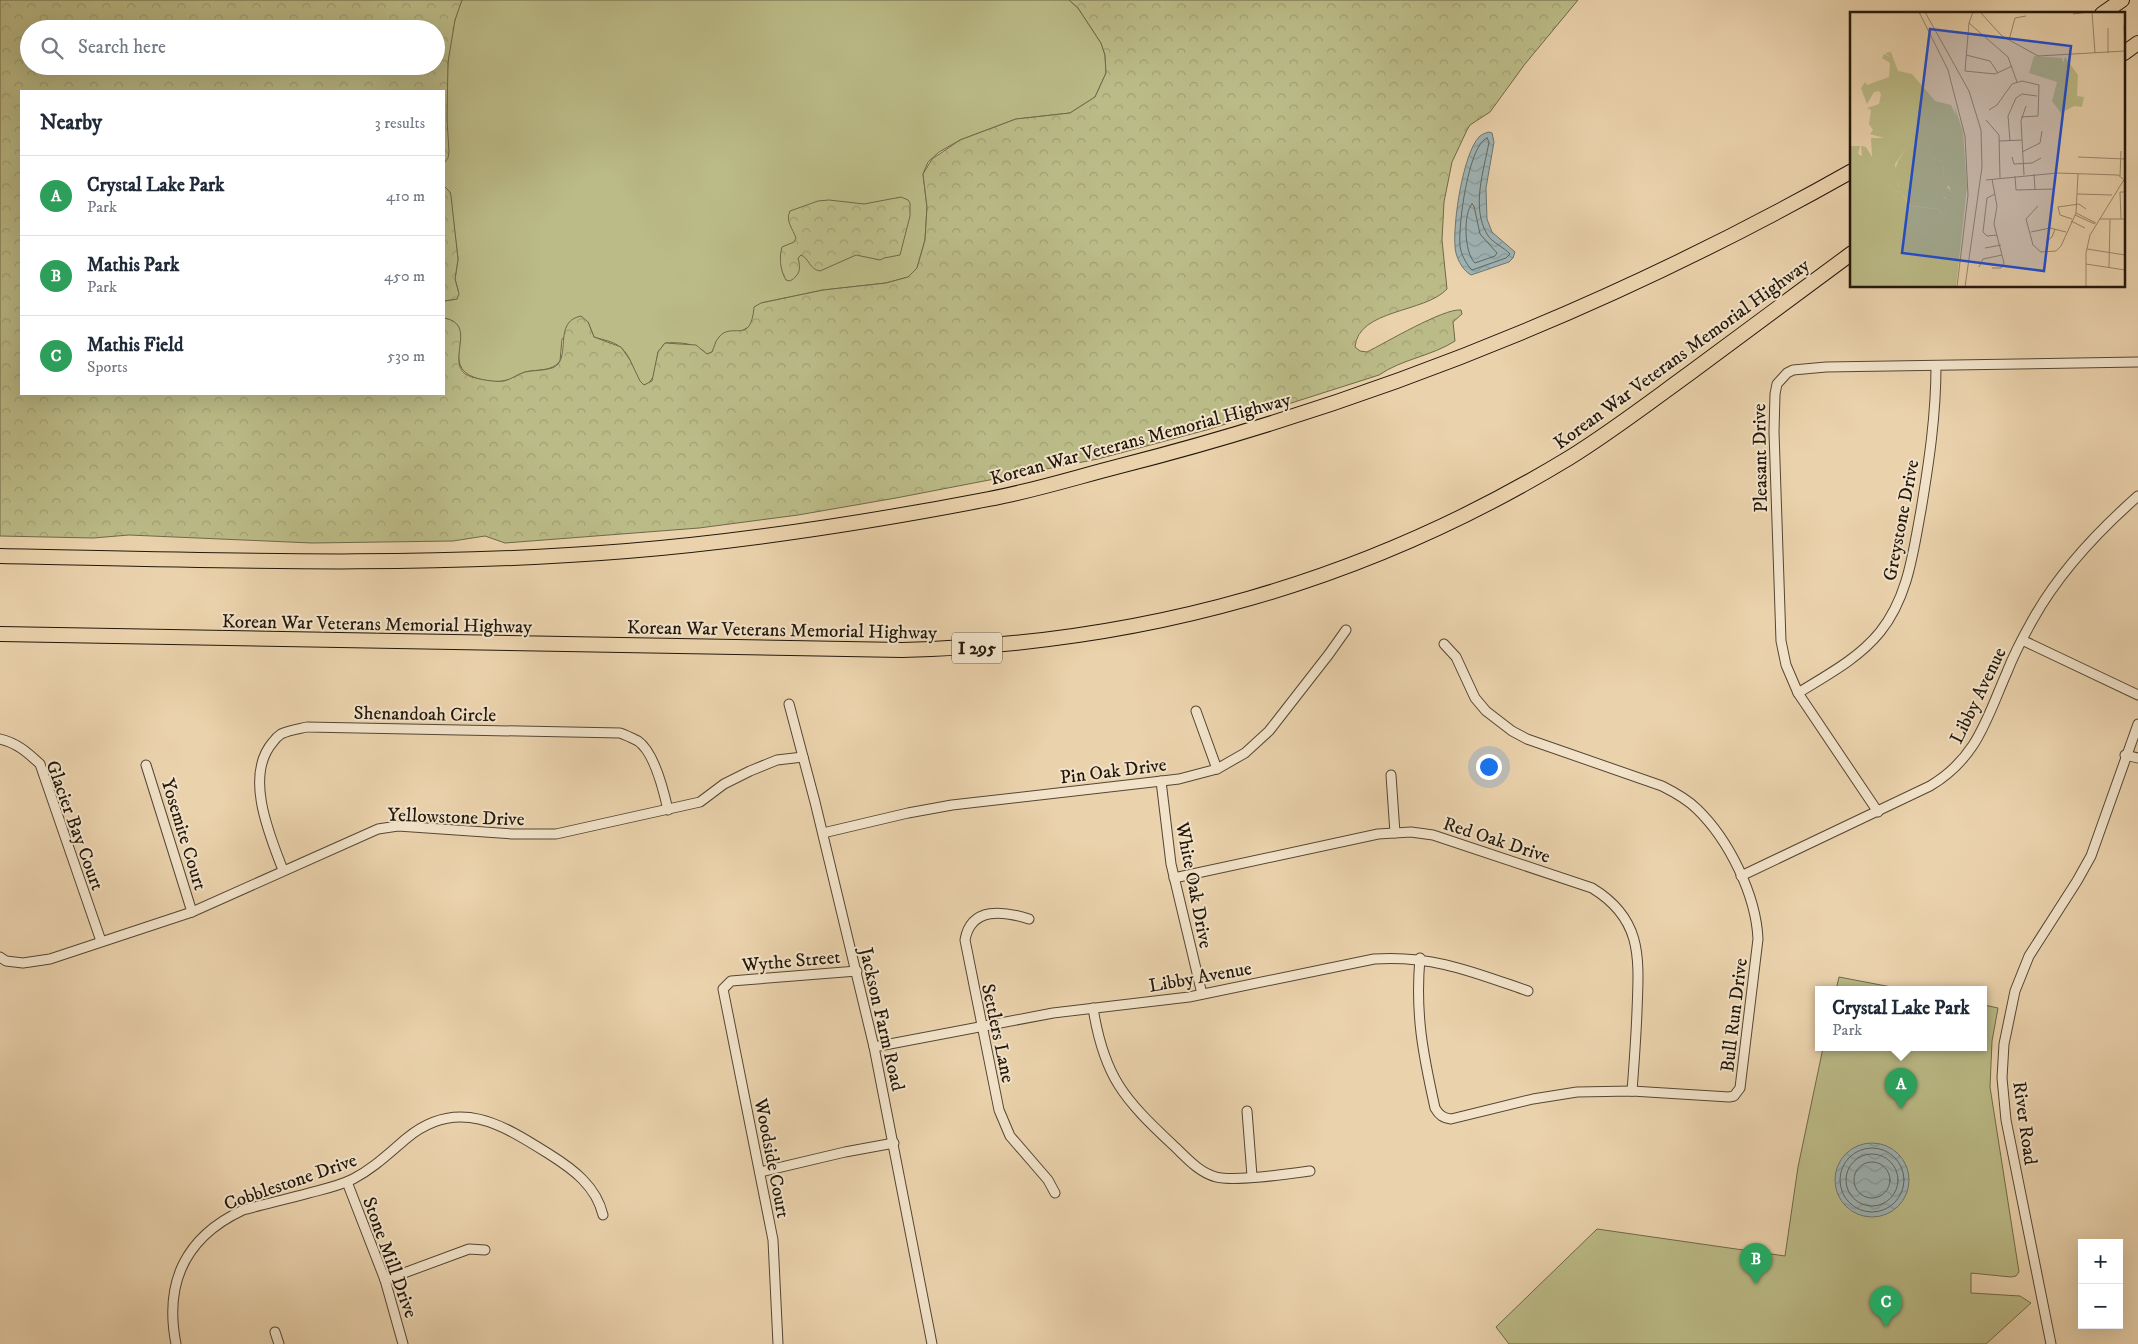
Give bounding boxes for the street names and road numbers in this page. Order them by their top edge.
street label: Korean War Veterans Memorial Highway [1550,253,1815,455]
street label: Korean War Veterans Memorial Highway [988,388,1294,491]
street label: Pleasant Drive [1748,403,1773,513]
street label: Greystone Drive [1878,458,1925,583]
street label: Korean War Veterans Memorial Highway [222,610,533,639]
street label: Korean War Veterans Memorial Highway [627,616,938,645]
road number: I 295 [952,632,1002,664]
street label: Libby Avenue [1945,644,2012,748]
street label: Shenandoah Circle [353,702,497,727]
street label: Pin Oak Drive [1059,754,1168,789]
street label: Glacier Bay Court [40,757,109,894]
street label: Yosemite Court [156,776,211,893]
street label: Yellowstone Drive [387,804,525,831]
street label: Red Oak Drive [1440,812,1553,869]
street label: White Oak Drive [1170,819,1217,950]
street label: Jackson Farm Road [853,943,909,1094]
street label: Wythe Street [740,946,841,977]
street label: Libby Avenue [1147,957,1254,998]
street label: Bull Run Drive [1716,957,1753,1074]
street label: Settlers Lane [976,982,1019,1085]
street label: River Road [2007,1080,2042,1167]
street label: Woodside Court [748,1096,794,1220]
street label: Cobblestone Drive [221,1149,360,1216]
street label: Stone Mill Drive [357,1194,422,1321]

